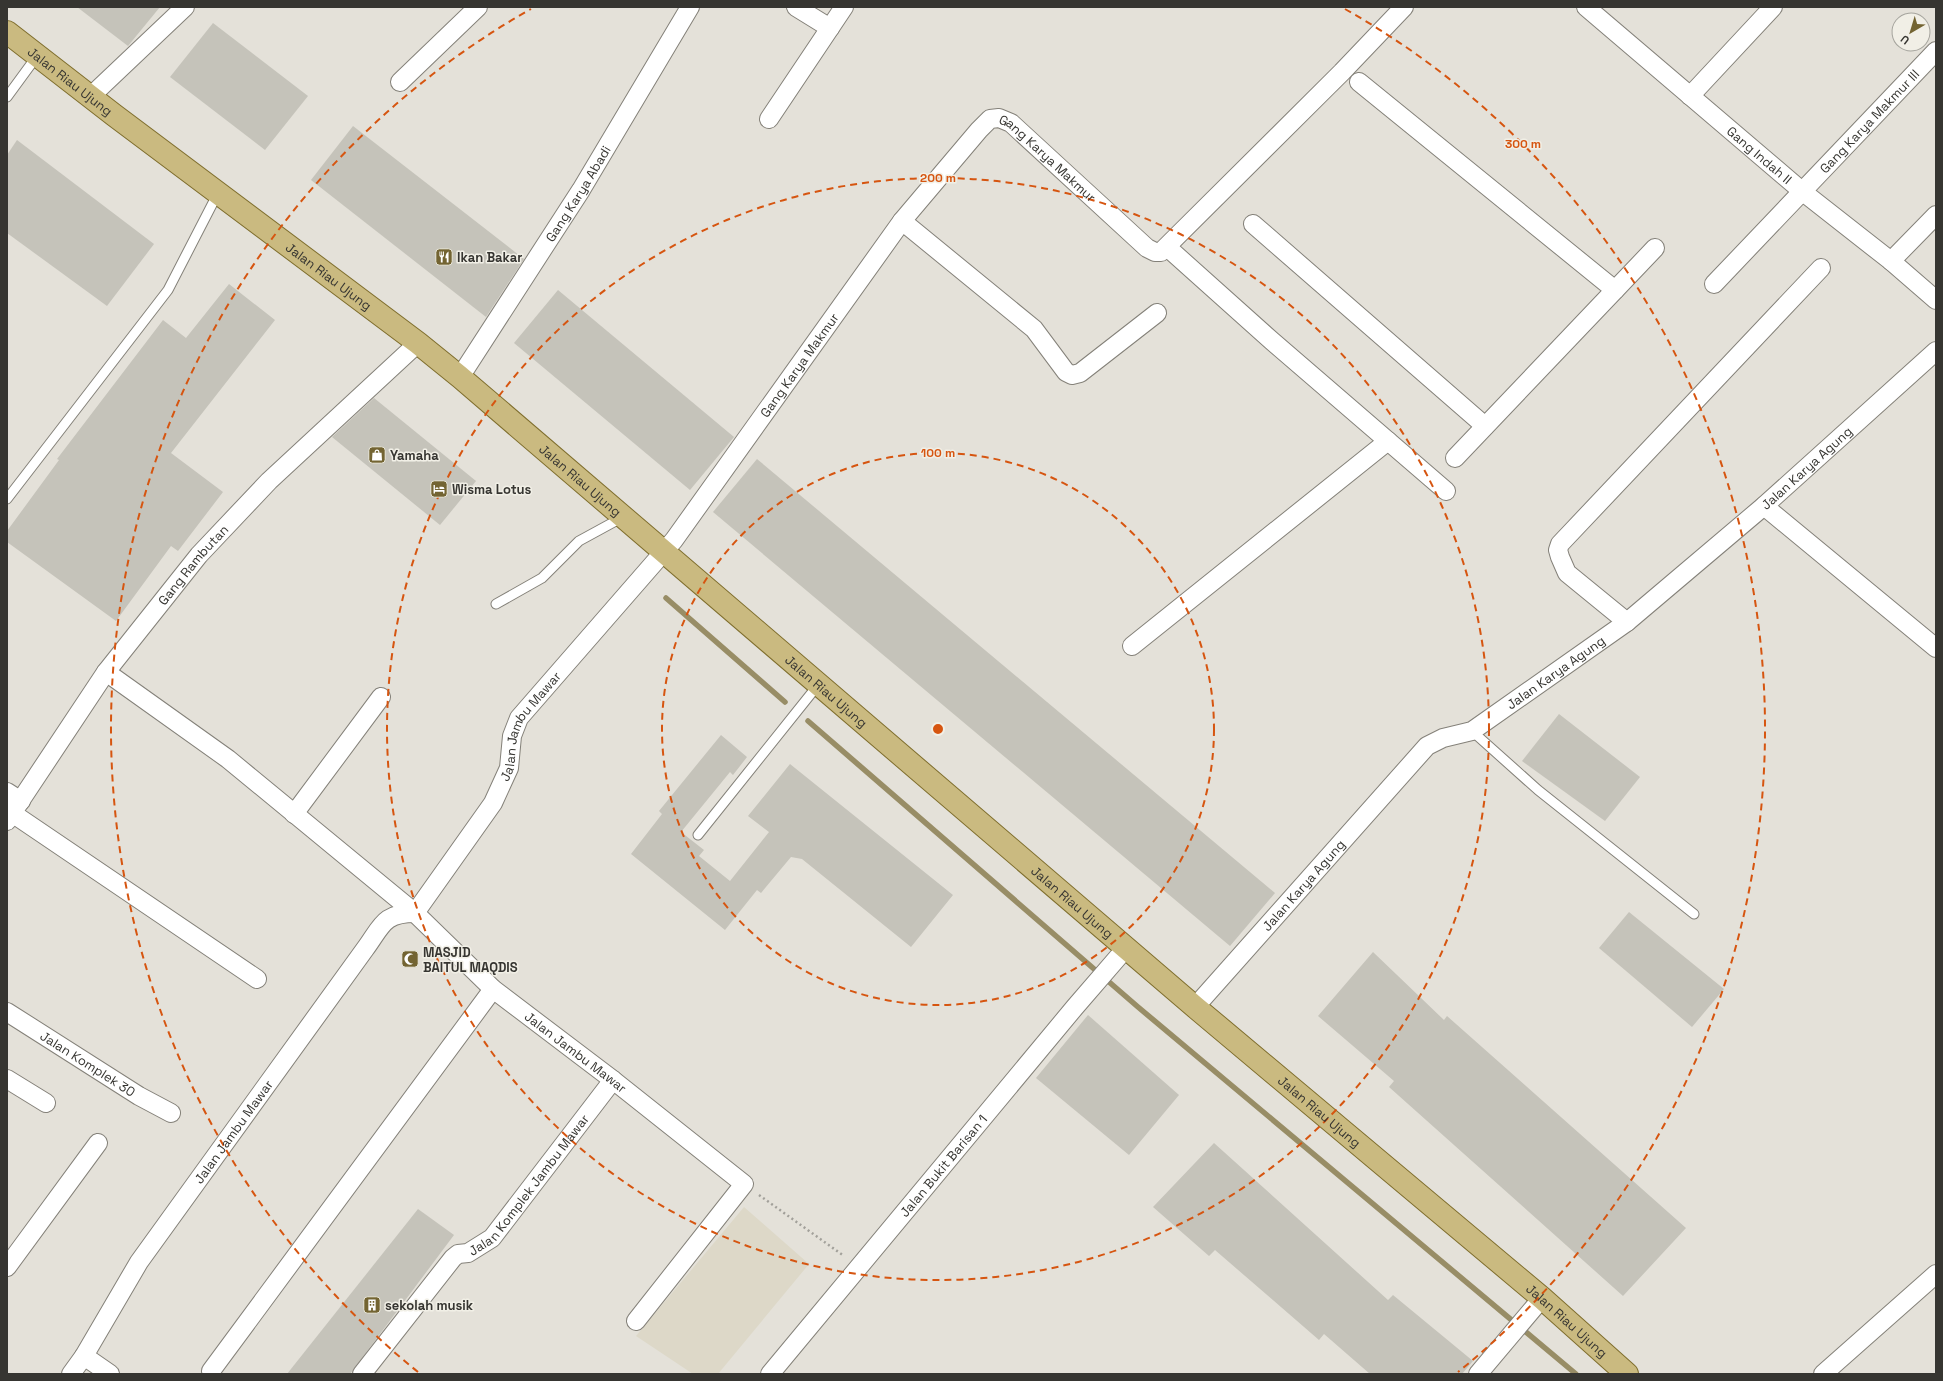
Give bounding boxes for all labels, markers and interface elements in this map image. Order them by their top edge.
north arrow [1891,12,1931,52]
text: U [1898,32,1912,48]
street label: Jalan Riau Ujung [24,43,116,120]
street label: Gang Karya Makmur III [1816,66,1923,177]
street label: Gang Karya Makmur [996,111,1099,206]
street label: Gang Indah II [1723,123,1795,188]
text: 300 m [1505,136,1541,152]
street label: Gang Karya Abadi [542,143,614,245]
text: 200 m [920,170,956,186]
street label: Jalan Riau Ujung [282,239,375,314]
restaurant icon: Ikan Bakar [434,247,454,267]
place label: Ikan Bakar [457,249,522,266]
street label: Gang Karya Makmur [756,310,843,421]
street label: Jalan Karya Agung [1758,423,1856,514]
street label: Jalan Riau Ujung [535,441,625,521]
shop icon: Yamaha [367,445,387,465]
text: 100 m [921,445,955,461]
place label: Yamaha [390,447,439,464]
hotel icon: Wisma Lotus [429,479,449,499]
place label: Wisma Lotus [452,481,532,498]
street label: Gang Rambutan [154,521,232,609]
street label: Jalan Karya Agung [1503,632,1608,713]
street label: Jalan Riau Ujung [781,651,871,731]
street label: Jalan Jambu Mawar [496,668,565,784]
centre of rings [931,722,945,736]
street label: Jalan Karya Agung [1259,836,1349,935]
street label: Jalan Riau Ujung [1027,862,1117,942]
place label: MASJID BAITUL MAQDIS [423,944,518,976]
mosque icon: MASJID BAITUL MAQDIS [400,949,420,969]
street label: Jalan Jambu Mawar [521,1008,630,1097]
street label: Jalan Komplek 30 [37,1027,139,1101]
street label: Jalan Riau Ujung [1274,1072,1364,1151]
street label: Jalan Jambu Mawar [190,1077,277,1187]
street label: Jalan Komplek Jambu Mawar [465,1111,593,1260]
street label: Jalan Bukit Barisan 1 [896,1111,991,1221]
street label: Jalan Riau Ujung [1522,1280,1611,1361]
building icon: sekolah musik [362,1295,382,1315]
place label: sekolah musik [385,1297,474,1314]

